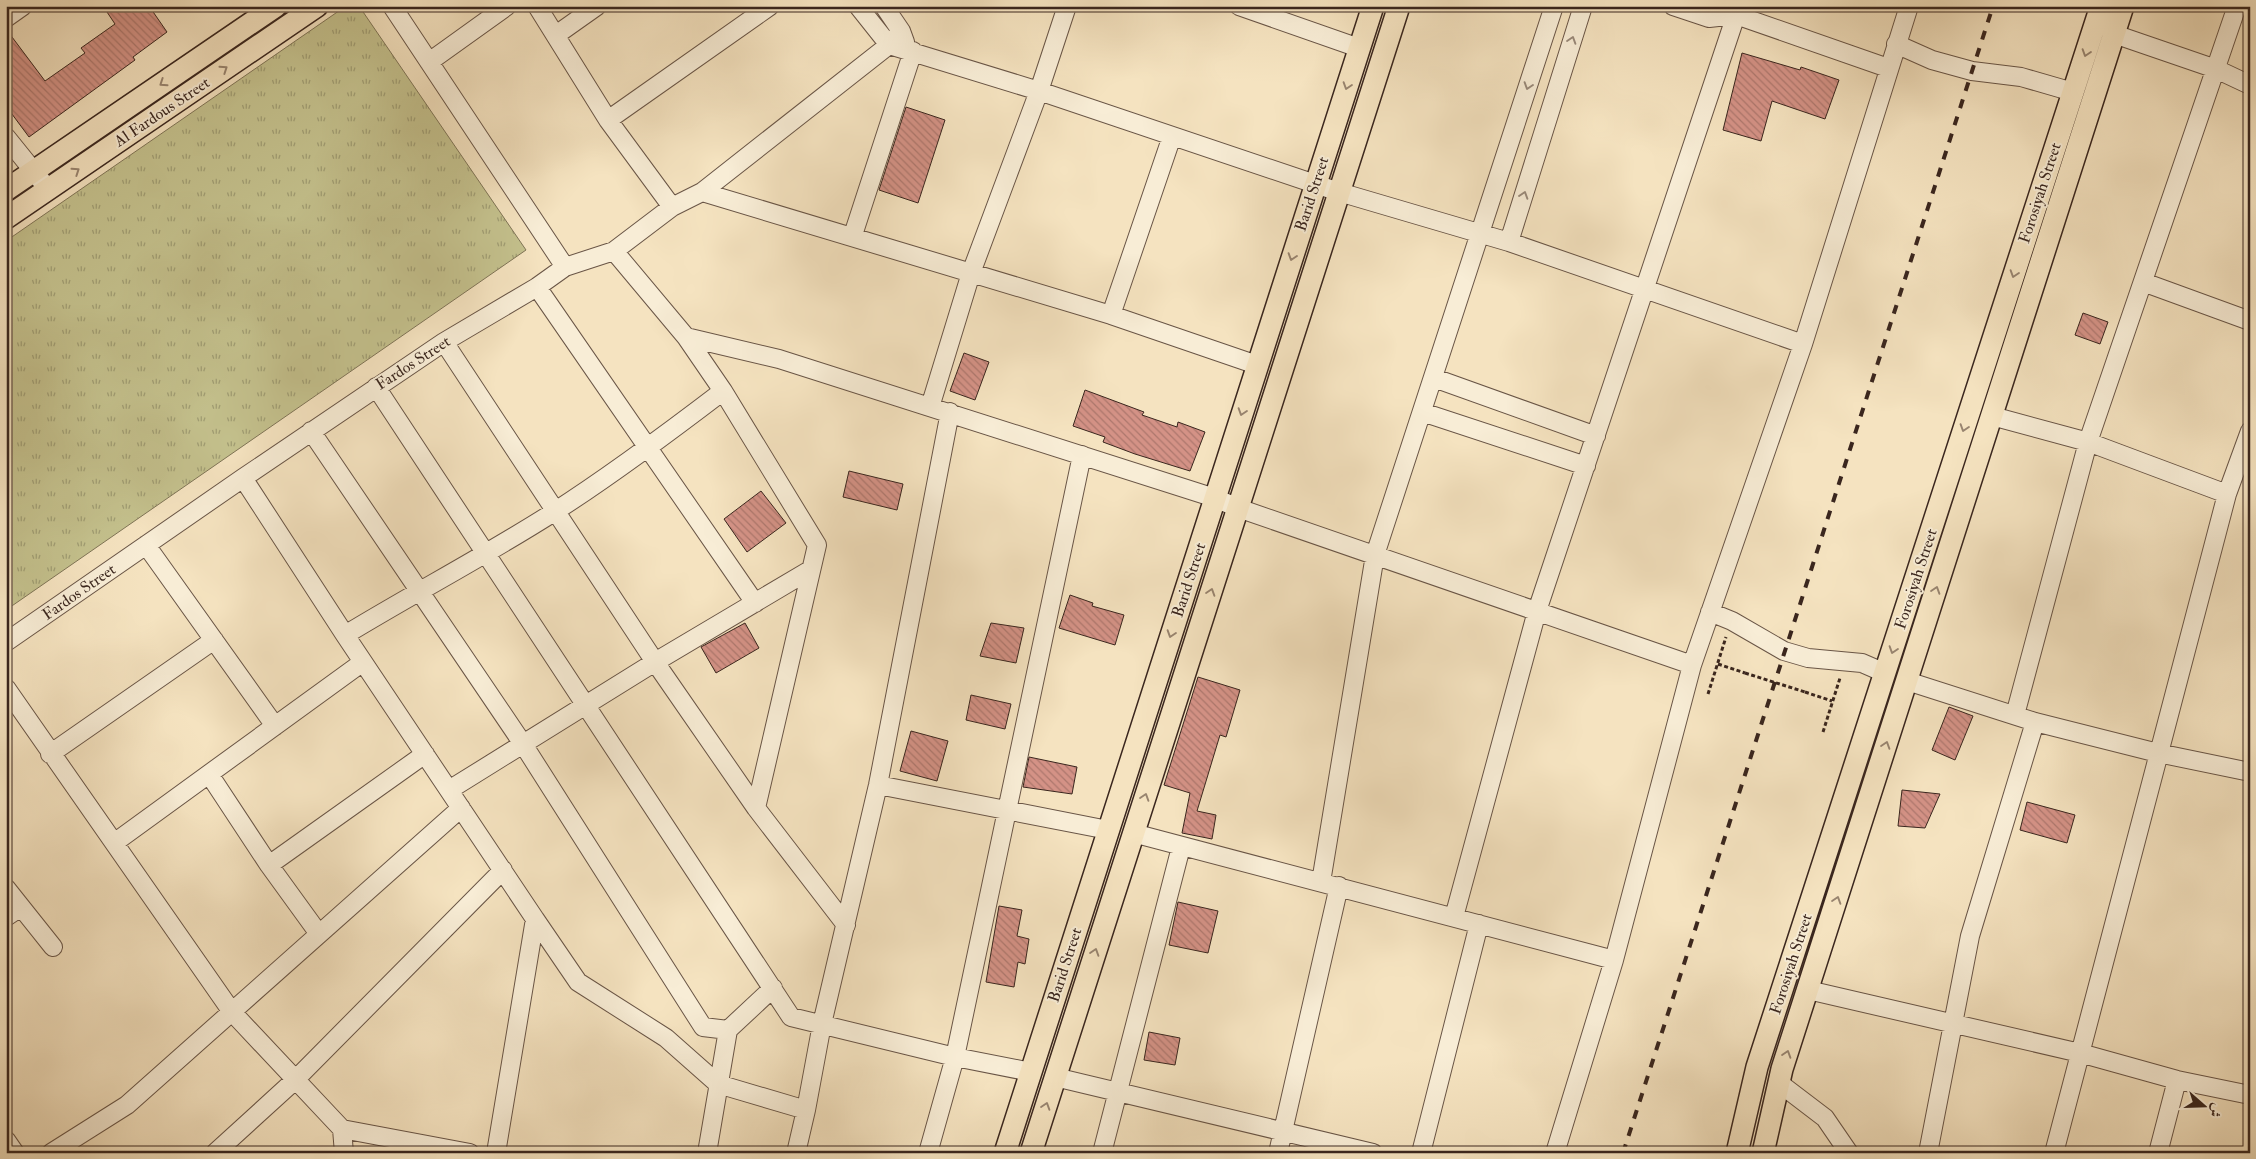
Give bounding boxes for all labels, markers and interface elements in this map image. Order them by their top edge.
one-way arrow [1567,37,1577,45]
one-way arrow [2081,48,2091,56]
one-way arrow [219,66,228,75]
street label: Al Fardous Street [110,73,214,152]
one-way arrow [159,77,169,86]
one-way arrow [1343,81,1353,90]
one-way arrow [1524,81,1534,90]
street label: Forosiyah Street [2014,140,2066,246]
street label: Barid Street [1291,154,1333,234]
one-way arrow [70,168,79,177]
one-way arrow [1518,192,1528,200]
one-way arrow [1288,253,1298,261]
one-way arrow [2010,269,2020,277]
street label: Fardos Street [372,331,454,395]
one-way arrow [1238,407,1248,416]
one-way arrow [1960,424,1970,432]
street label: Forosiyah Street [1890,526,1942,632]
street label: Barid Street [1168,540,1210,620]
street label: Fardos Street [38,559,120,625]
one-way arrow [1930,586,1940,595]
one-way arrow [1205,588,1215,597]
one-way arrow [1167,629,1177,637]
one-way arrow [1888,645,1898,653]
one-way arrow [1880,741,1890,749]
one-way arrow [1139,793,1149,802]
one-way arrow [1831,896,1841,904]
street label: Forosiyah Street [1765,911,1817,1017]
street label: Barid Street [1044,925,1086,1005]
one-way arrow [1090,948,1100,956]
one-way arrow [1781,1051,1791,1059]
north arrow [2178,1082,2228,1132]
text: ش [2205,1101,2226,1120]
one-way arrow [1040,1103,1050,1111]

